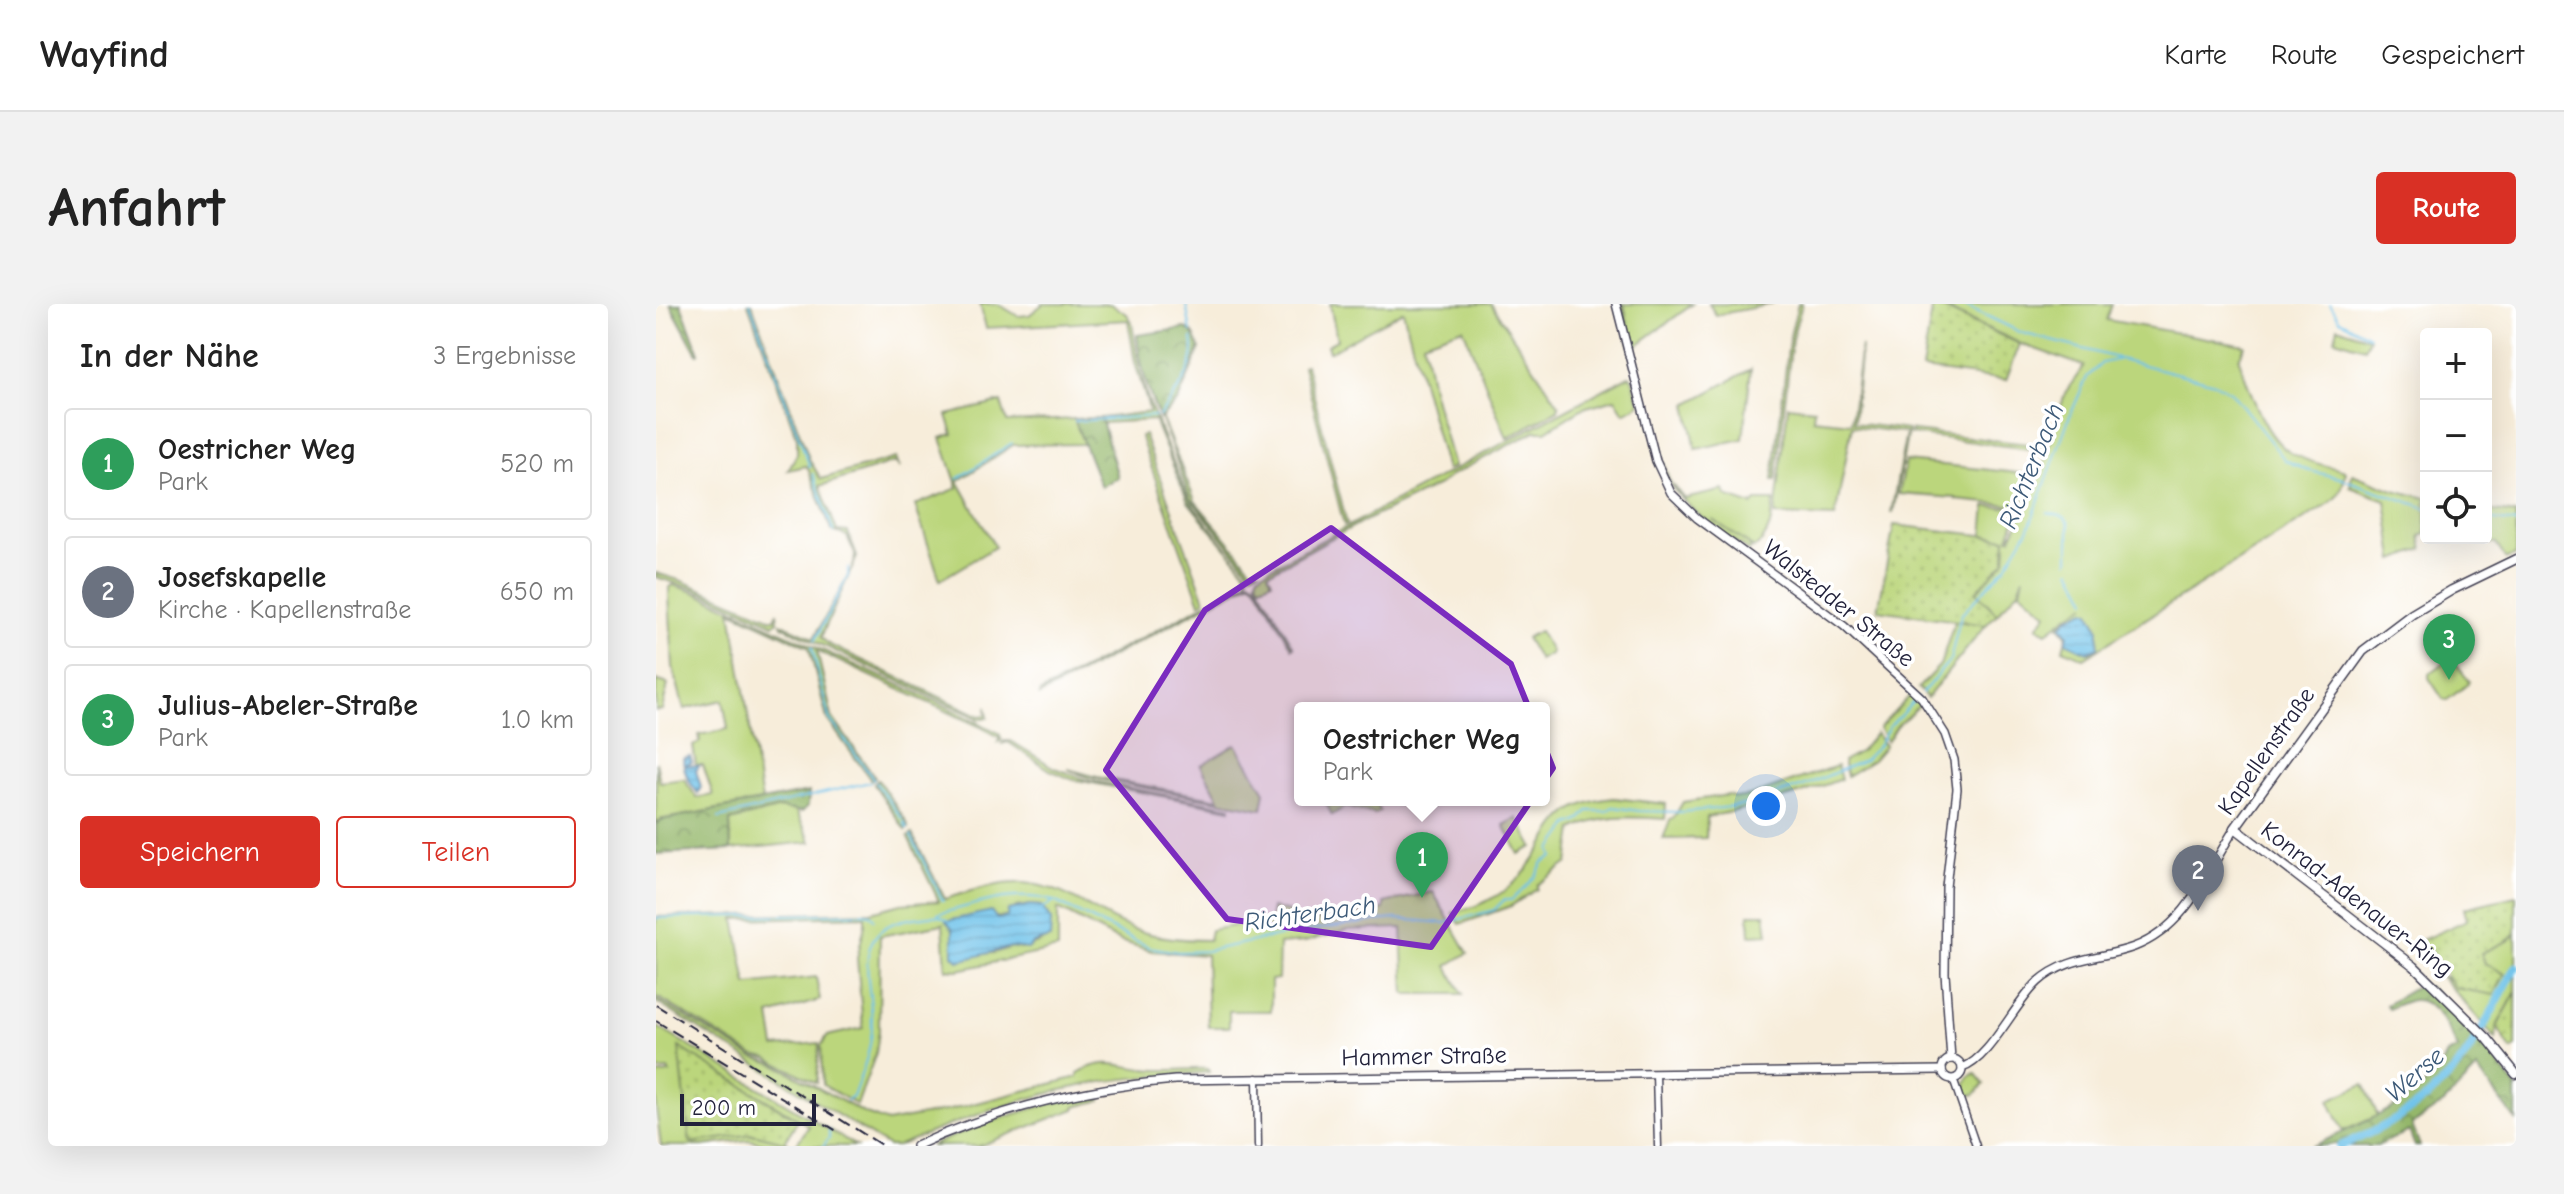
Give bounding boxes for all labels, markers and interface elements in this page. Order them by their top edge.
text: Wayfind [40,33,169,77]
text: Karte [2164,39,2227,71]
text: Route [2271,39,2337,71]
text: Gespeichert [2381,39,2524,71]
button: Route [2376,172,2516,244]
text: Anfahrt [48,176,225,240]
map controls [2420,328,2492,544]
button: + [2420,328,2492,400]
text: In der Nähe [80,336,259,376]
text: 3 Ergebnisse [433,341,576,371]
water label: Richterbach [1993,399,2071,533]
button: − [2420,400,2492,472]
text: Oestricher Weg [158,432,356,467]
text: 1 [103,449,113,479]
text: 520 m [500,449,574,479]
text: Park [158,467,208,497]
button: locate [2420,472,2492,544]
street label: Walstedder Straße [1758,534,1920,672]
text: Josefskapelle [158,560,326,595]
text: 2 [102,577,114,607]
text: 650 m [500,577,574,607]
text: Kirche · Kapellenstraße [158,595,411,625]
pin: 3 [2423,614,2475,680]
street label: Kapellenstraße [2212,682,2320,820]
text: Julius-Abeler-Straße [158,688,418,723]
popup [1294,702,1550,806]
text: 3 [102,705,114,735]
text: 1.0 km [501,705,574,735]
text: Oestricher Weg [1323,722,1521,757]
text: Park [158,723,208,753]
text: Park [1323,757,1373,787]
your location [1746,786,1786,826]
street label: Konrad-Adenauer-Ring [2255,815,2459,983]
button: Speichern [80,816,320,888]
button: Teilen [336,816,576,888]
pin: 1 [1396,832,1448,898]
pin: 2 [2172,845,2224,911]
water label: Richterbach [1242,890,1378,938]
street label: Hammer Straße [1341,1041,1507,1071]
water label: Werse [2379,1041,2451,1109]
scale bar [680,1090,816,1126]
text: 200 m [692,1095,756,1121]

